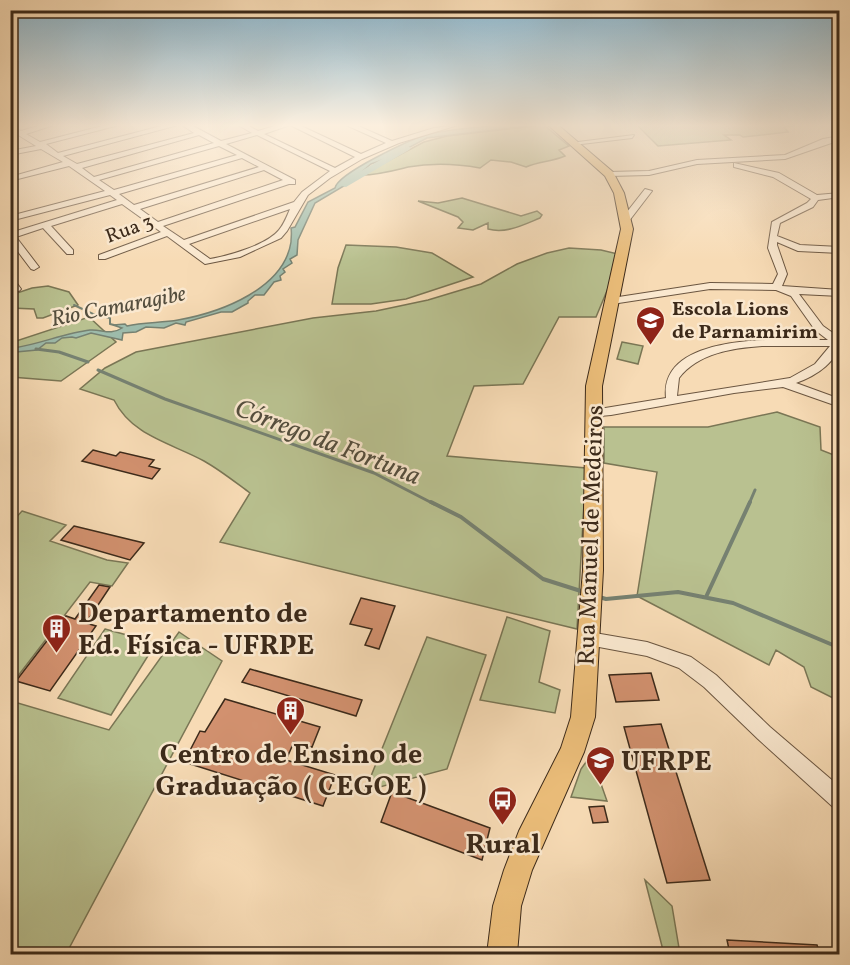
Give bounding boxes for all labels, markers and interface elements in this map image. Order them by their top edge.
street label: Rua 3 [102,208,158,251]
water label: Rio Camaragibe [48,279,189,336]
place label: Escola Lions de Parnamirim [672,296,818,347]
school or university icon: Escola Lions de Parnamirim [635,304,667,346]
water label: Córrego da Fortuna [229,391,425,495]
street label: Rua Manuel de Medeiros [570,404,614,666]
place label: Departamento de Ed. Física - UFRPE [78,595,314,666]
building icon: Departamento de Ed. Física - UFRPE [41,612,73,654]
building icon: Centro de Ensino de Graduação ( CEGOE ) [275,694,307,736]
place label: Centro de Ensino de Graduação ( CEGOE ) [155,736,427,807]
place label: UFRPE [621,743,712,782]
school or university icon: UFRPE [584,744,616,786]
bus stop icon: Rural [487,784,519,826]
place label: Rural [466,826,540,865]

